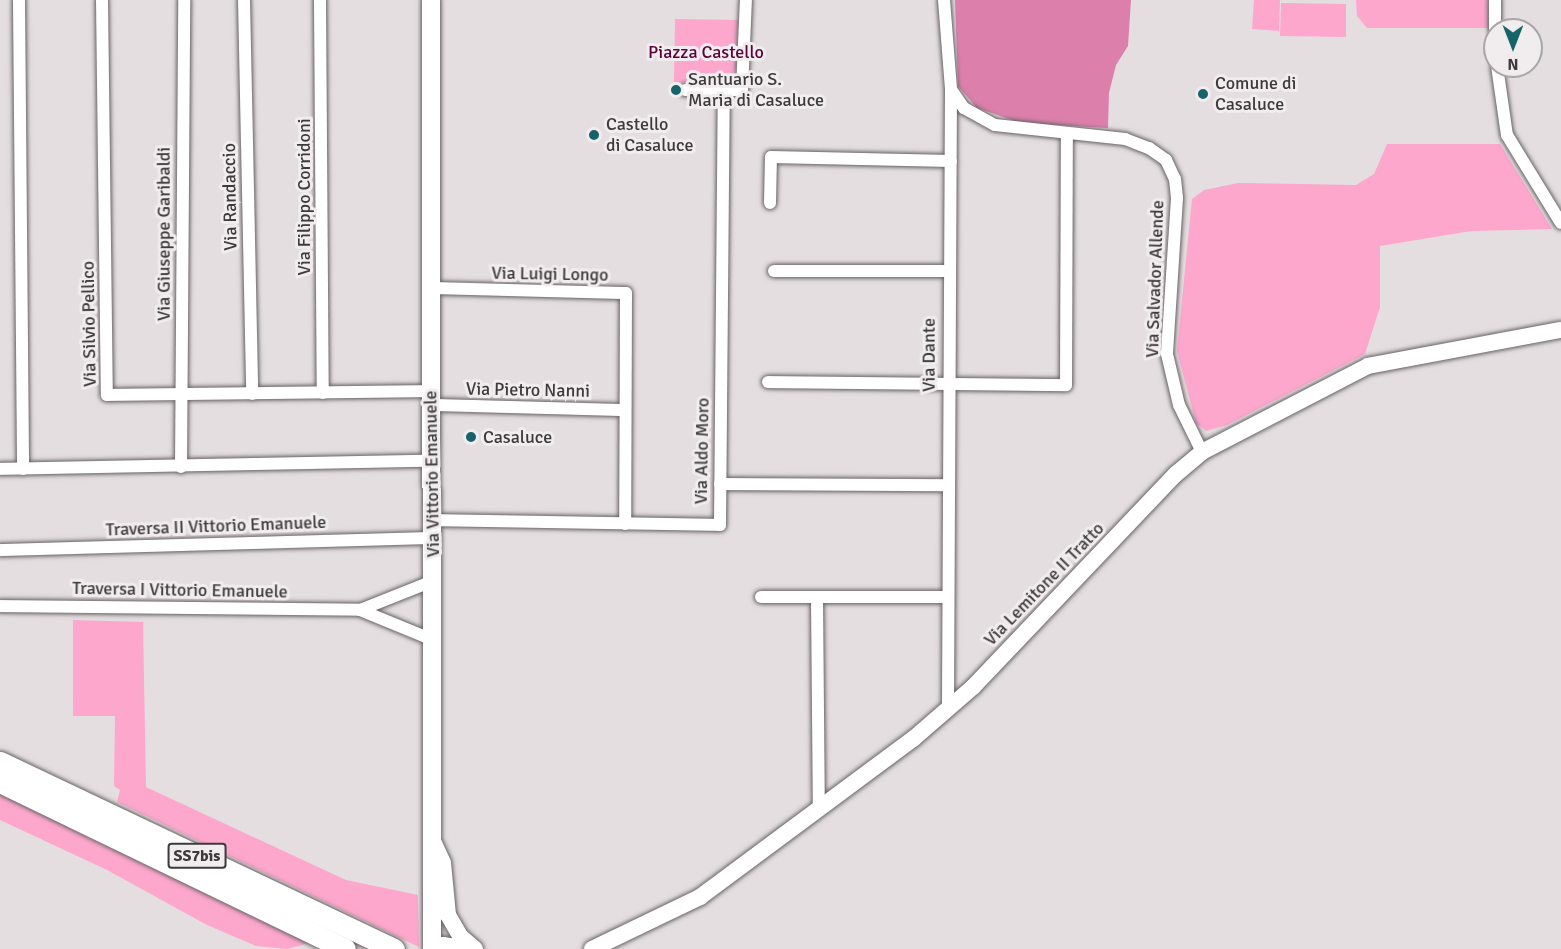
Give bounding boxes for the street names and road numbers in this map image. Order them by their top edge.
street label: Via Filippo Corridoni [293,118,315,276]
street label: Via Randaccio [218,143,242,251]
street label: Via Giuseppe Garibaldi [153,147,175,321]
street label: Via Salvador Allende [1141,200,1169,358]
street label: Via Silvio Pellico [77,261,101,387]
street label: Via Luigi Longo [491,262,609,286]
street label: Via Dante [918,318,940,392]
street label: Via Pietro Nanni [466,378,590,402]
street label: Via Vittorio Emanuele [420,390,444,558]
street label: Via Aldo Moro [690,397,714,505]
street label: Traversa II Vittorio Emanuele [105,511,327,541]
street label: Via Lemitone II Tratto [979,518,1109,650]
street label: Traversa I Vittorio Emanuele [72,577,288,603]
road number: SS7bis [167,843,227,869]

